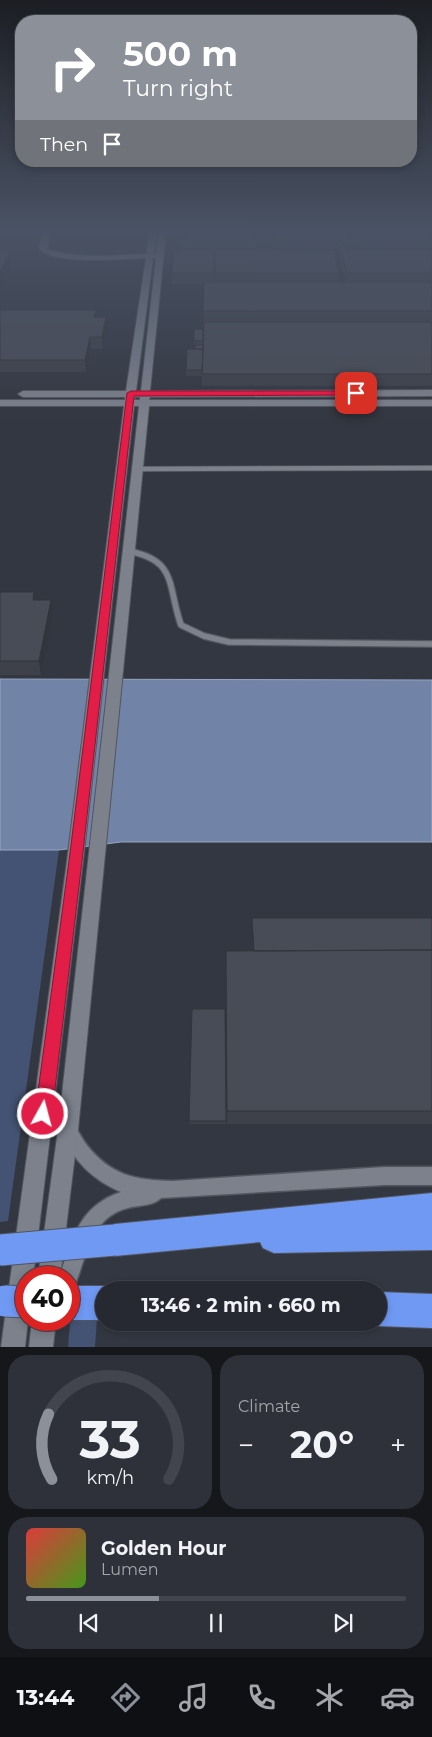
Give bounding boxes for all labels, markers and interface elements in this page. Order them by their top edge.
text: 500 m [123,32,238,75]
icon: right [40,35,105,100]
text: Turn right [123,75,233,102]
icon: arrive [98,130,126,158]
text: Then [40,133,88,156]
pin [335,372,377,414]
icon: arrive [342,379,370,407]
position arrow [16,1087,68,1139]
speed limit sign: 40 [15,1266,80,1331]
text: 13:46 · 2 min · 660 m [141,1294,341,1317]
text: Climate [238,1397,300,1416]
text: 33 [78,1408,141,1471]
text: 20° [290,1421,354,1468]
text: − [238,1428,254,1462]
text: + [390,1428,406,1462]
text: km/h [86,1467,134,1488]
text: Golden Hour [101,1537,227,1560]
text: Lumen [101,1560,159,1579]
icon: previous [75,1609,103,1637]
icon: pause [202,1609,230,1637]
icon: next [329,1609,357,1637]
icon: directions [108,1680,143,1715]
icon: music [176,1680,211,1715]
icon: phone [244,1680,279,1715]
icon: climate [312,1680,347,1715]
icon: car [380,1680,415,1715]
text: 13:44 [17,1684,74,1711]

